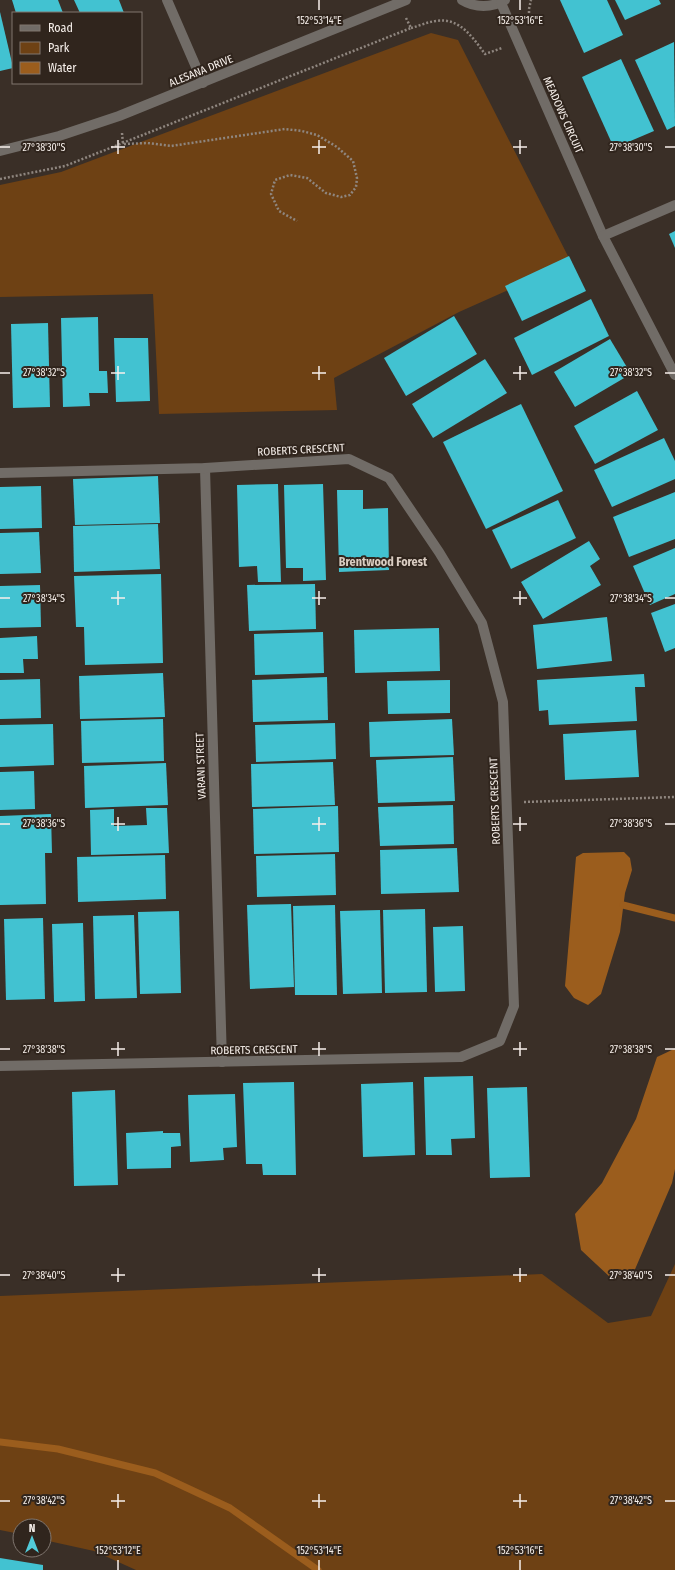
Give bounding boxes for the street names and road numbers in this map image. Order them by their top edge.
street label: ALESANA DRIVE [167,52,235,90]
street label: MEADOWS CIRCUIT [540,75,586,156]
street label: ROBERTS CRESCENT [257,441,346,459]
street label: VARANI STREET [193,731,209,800]
street label: ROBERTS CRESCENT [487,756,503,845]
street label: ROBERTS CRESCENT [210,1043,299,1057]

